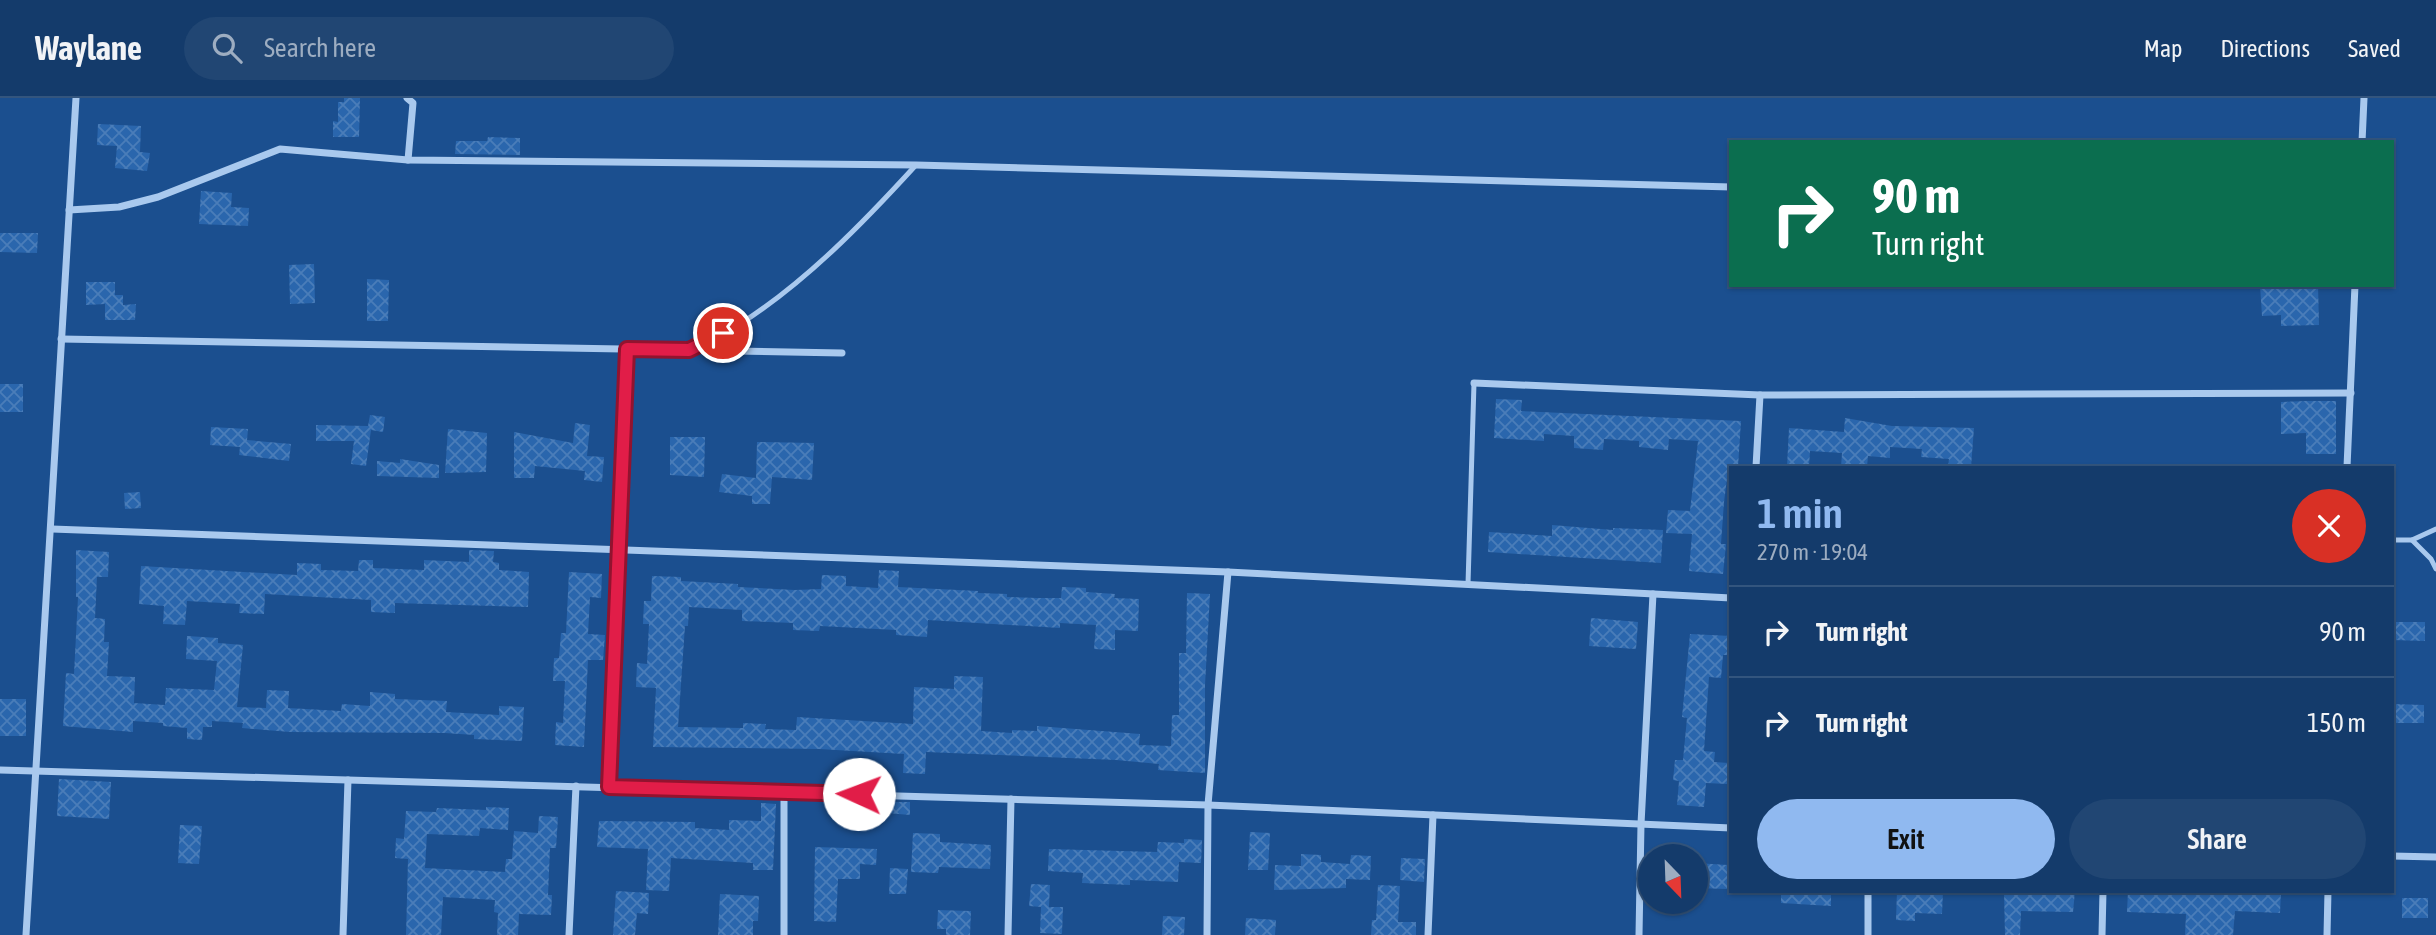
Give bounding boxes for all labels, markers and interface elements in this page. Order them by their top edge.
search box [184,17,674,80]
text: Waylane [35,29,142,67]
icon: search [208,29,246,67]
text: Search here [264,33,376,63]
text: Map [2144,35,2182,62]
text: Directions [2220,35,2310,62]
text: Saved [2348,35,2401,62]
text: 90 m [1872,167,1960,223]
icon: right [1757,168,1848,259]
text: Turn right [1872,225,1985,262]
pin [693,303,753,363]
icon: arrive [704,314,742,352]
text: 1 min [1757,489,1843,537]
button: close [2292,489,2366,563]
text: 270 m · 19:04 [1757,539,1868,565]
icon: right [1757,613,1795,651]
text: Turn right [1816,617,1907,647]
text: 90 m [2319,617,2366,647]
icon: right [1757,704,1795,742]
text: Turn right [1816,708,1907,738]
text: 150 m [2307,708,2366,738]
position arrow [822,757,896,831]
button: Exit [1757,799,2055,879]
button: Share [2069,799,2366,879]
north arrow [1638,844,1708,914]
map controls [1638,844,1708,914]

